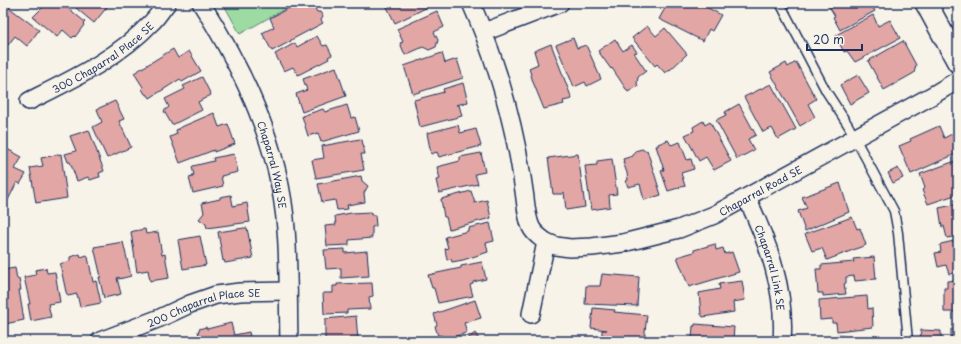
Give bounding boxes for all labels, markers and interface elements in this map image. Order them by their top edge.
street label: 300 Chaparral Place SE [49,18,156,96]
scale bar [807,26,862,52]
text: 20 m [813,30,844,48]
street label: Chaparral Way SE [254,118,291,210]
street label: Chaparral Road SE [716,161,804,219]
street label: Chaparral Link SE [752,222,789,311]
street label: 200 Chaparral Place SE [144,284,261,330]

